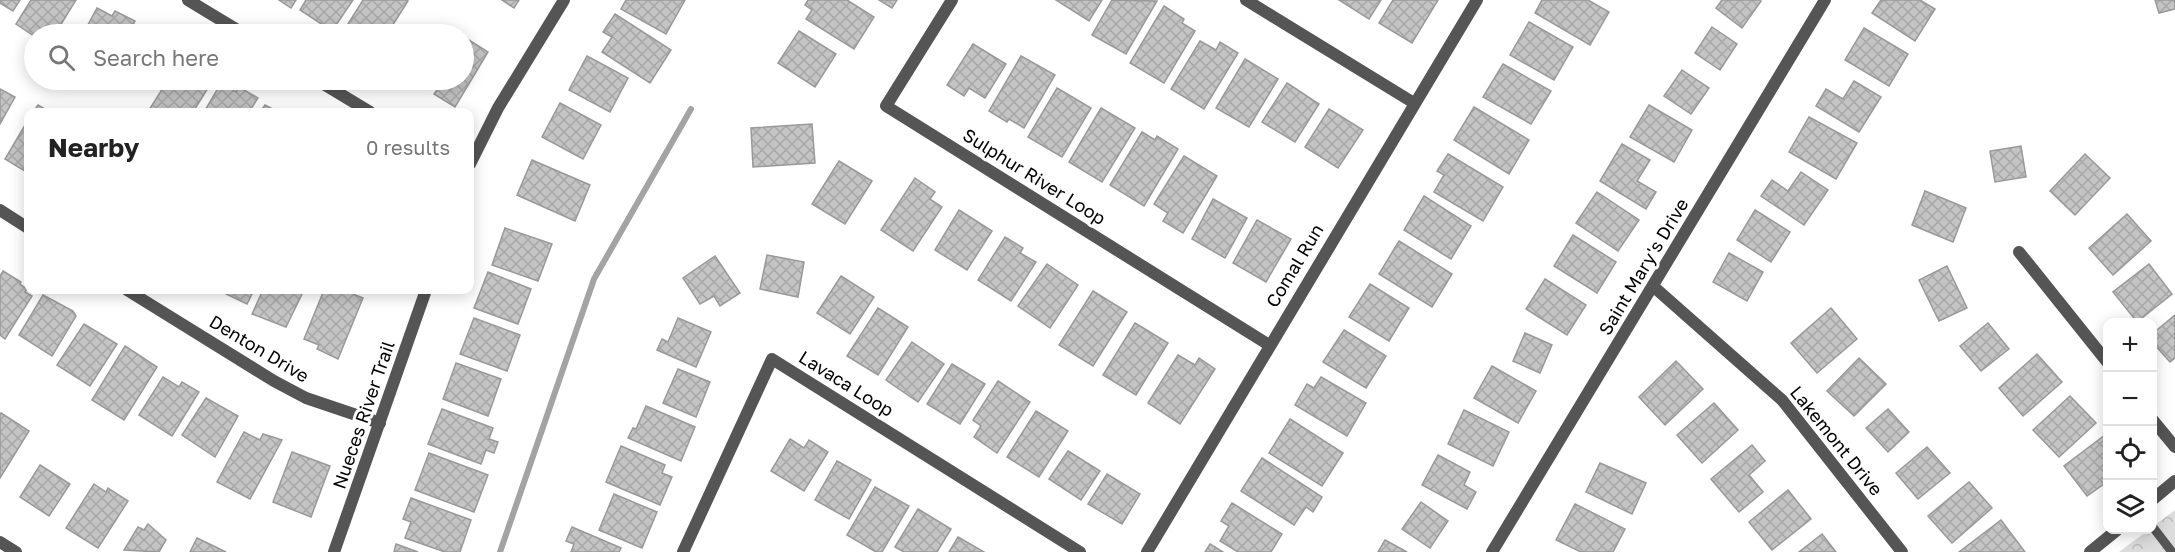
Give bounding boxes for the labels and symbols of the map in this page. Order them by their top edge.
street label: Sulphur River Loop [959,123,1110,229]
street label: Saint Mary's Drive [1594,194,1693,339]
street label: Comal Run [1261,220,1328,311]
street label: Denton Drive [206,310,313,386]
street label: Nueces River Trail [327,338,399,492]
street label: Lavaca Loop [795,345,898,421]
street label: Lakemont Drive [1786,381,1888,500]

